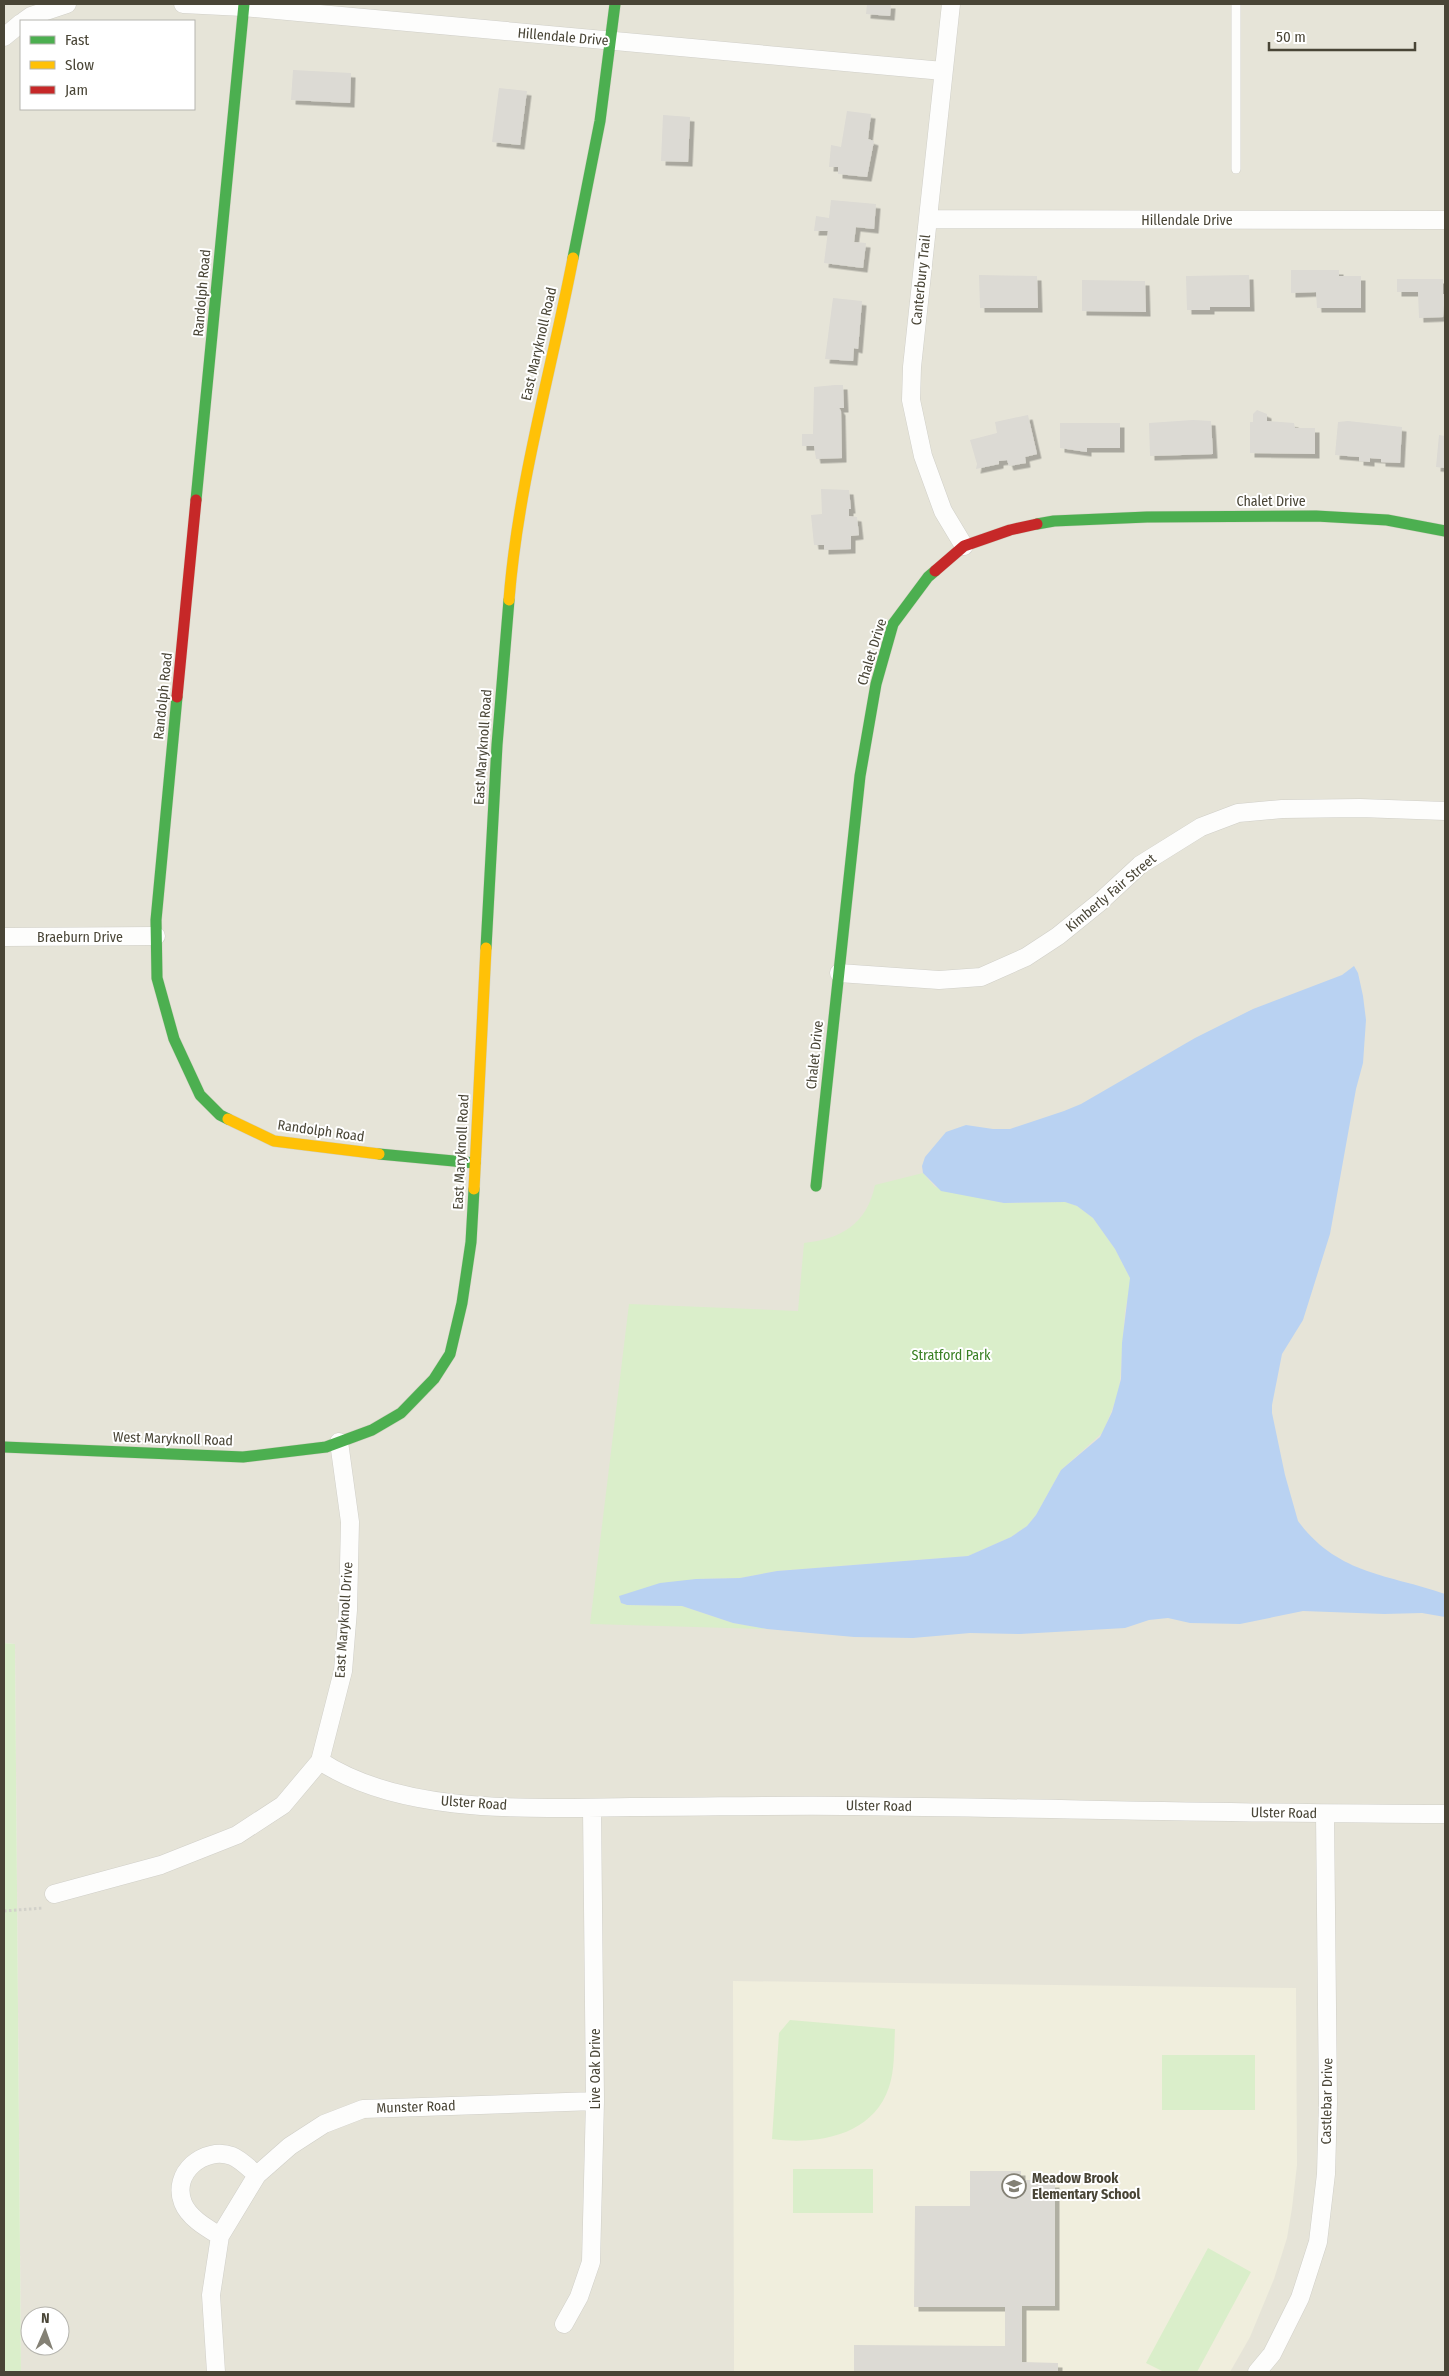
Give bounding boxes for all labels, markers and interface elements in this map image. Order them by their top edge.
legend [20,20,195,110]
scale bar [1269,20,1415,52]
street label: Hillendale Drive [517,25,609,49]
text: 50 m [1276,28,1306,46]
text: Fast [65,31,89,49]
text: Slow [65,56,94,74]
text: Jam [65,81,88,99]
street label: Hillendale Drive [1141,212,1233,229]
street label: Canterbury Trail [908,233,934,326]
street label: Randolph Road [190,249,214,337]
street label: East Maryknoll Road [518,286,560,402]
street label: Chalet Drive [1236,493,1306,510]
street label: Chalet Drive [854,616,890,688]
street label: Randolph Road [150,652,176,740]
street label: East Maryknoll Road [470,689,496,805]
street label: Kimberly Fair Street [1063,850,1160,936]
street label: Braeburn Drive [37,929,123,946]
street label: Chalet Drive [803,1020,827,1090]
street label: East Maryknoll Road [449,1094,473,1210]
street label: Randolph Road [277,1116,365,1146]
park label: Stratford Park [911,1347,991,1364]
street label: West Maryknoll Road [113,1428,233,1450]
street label: East Maryknoll Drive [331,1561,357,1679]
street label: Ulster Road [440,1792,508,1814]
street label: Ulster Road [846,1797,912,1815]
street label: Ulster Road [1251,1804,1317,1822]
street label: Live Oak Drive [587,2028,604,2110]
street label: Castlebar Drive [1318,2057,1336,2144]
street label: Munster Road [376,2097,456,2117]
place label: Meadow Brook Elementary School [1032,2170,1141,2203]
school or university icon: Meadow Brook Elementary School [1001,2173,1027,2199]
north arrow [20,2306,70,2356]
text: N [41,2310,50,2327]

